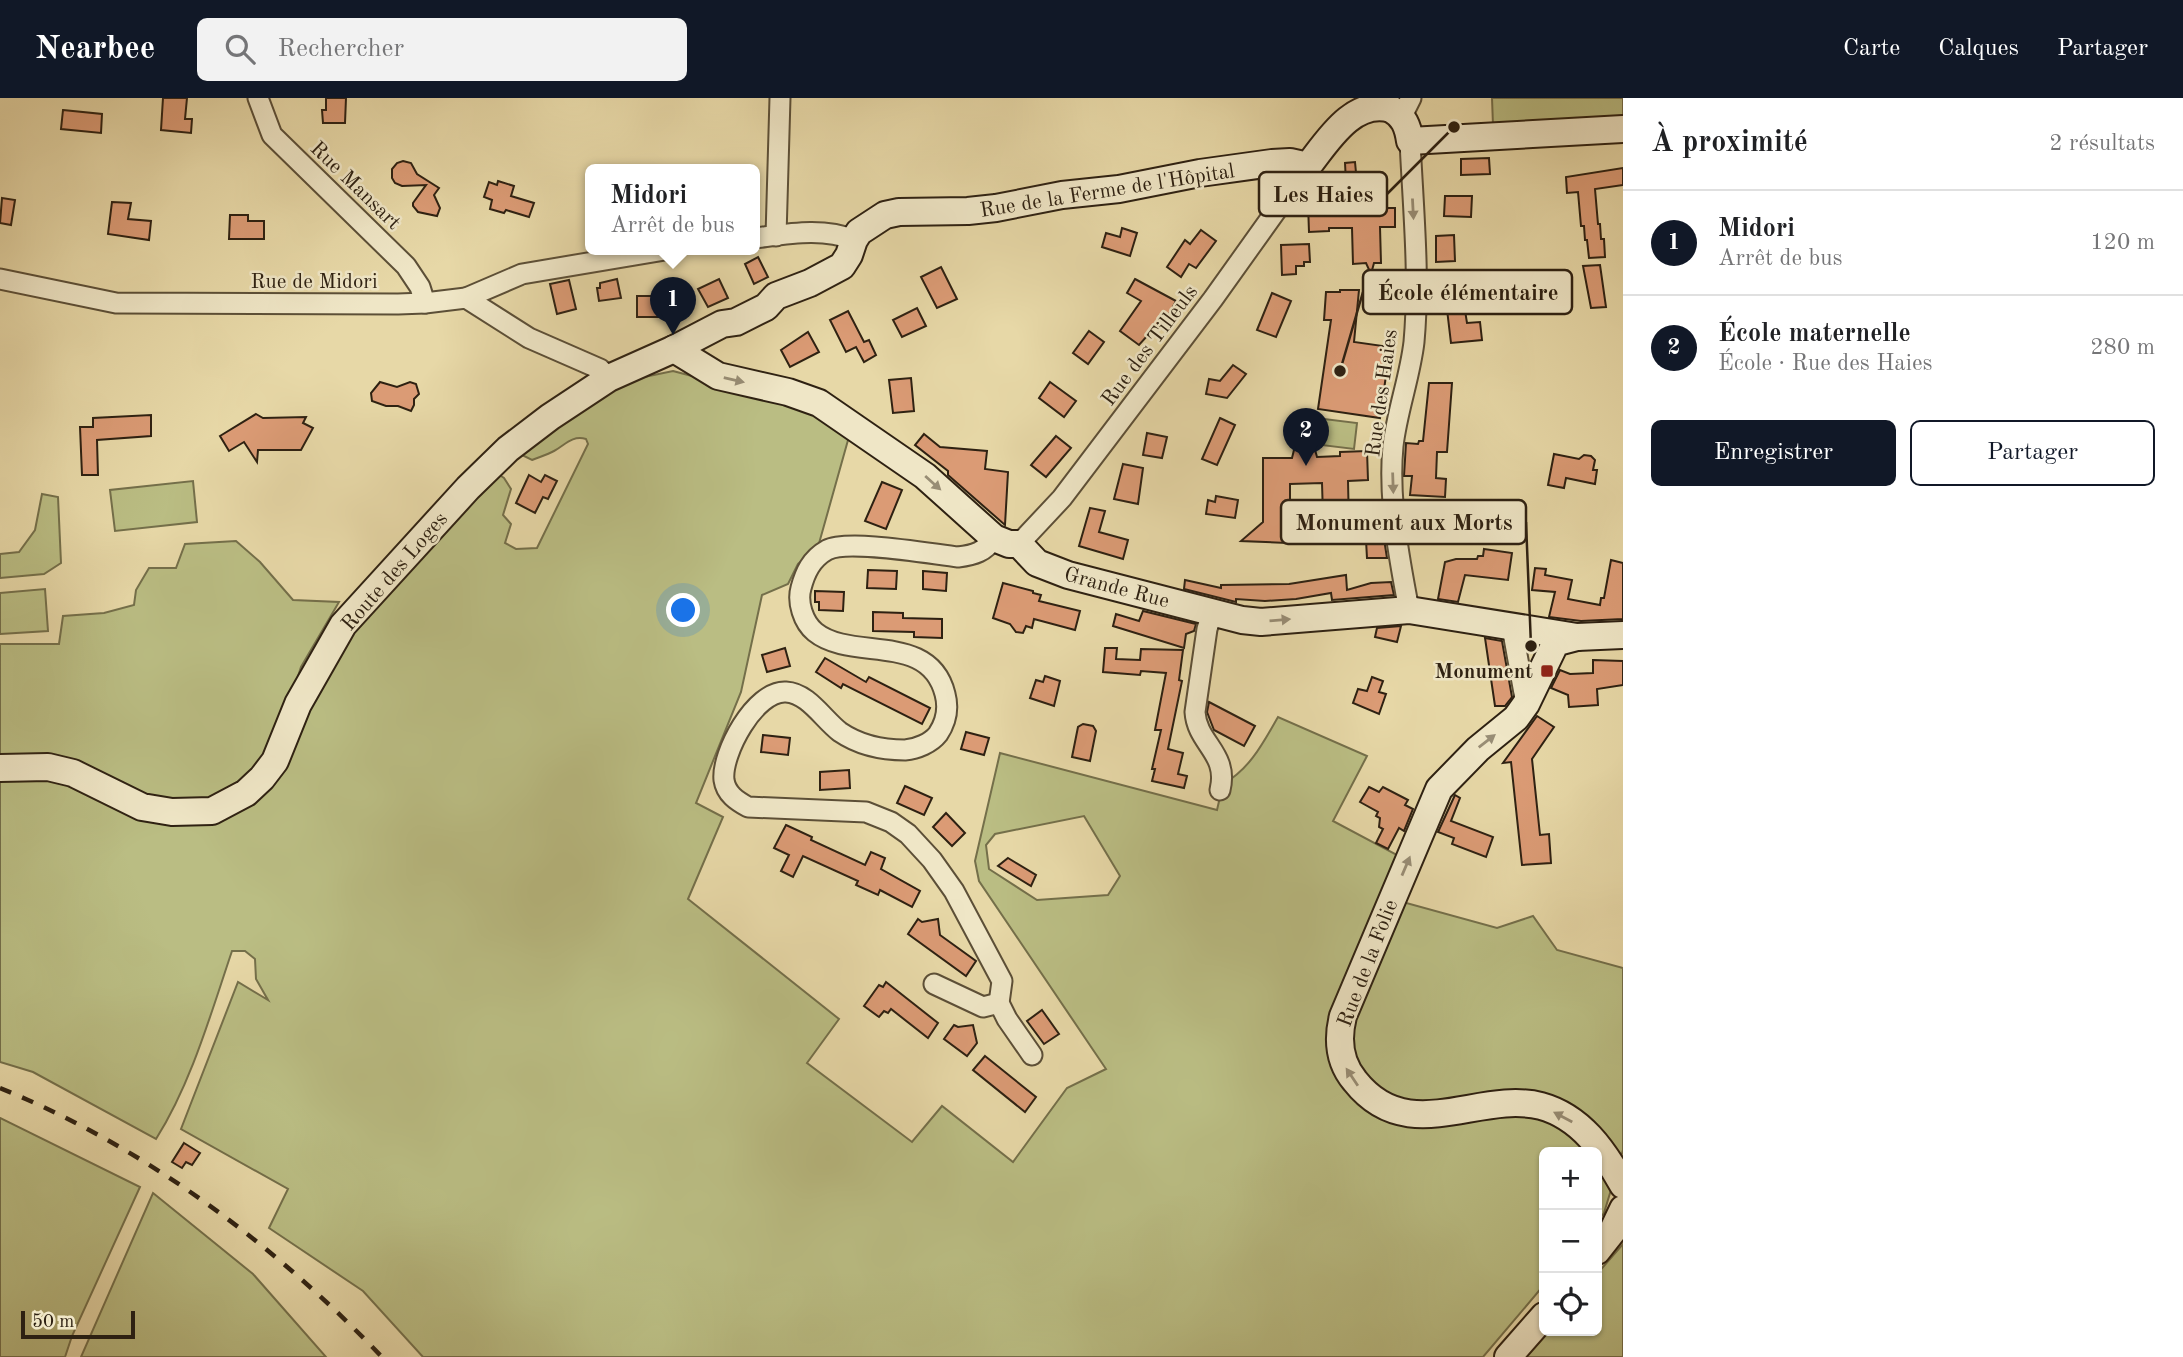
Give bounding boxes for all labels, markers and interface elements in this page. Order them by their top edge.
search box [197,18,687,81]
icon: search [221,30,259,68]
text: Nearbee [35,33,155,66]
text: Rechercher [277,36,404,62]
text: Carte [1843,37,1900,61]
text: Calques [1938,37,2019,61]
text: Partager [2057,37,2148,61]
text: À proximité [1651,128,1808,158]
text: 2 résultats [2049,132,2155,155]
street label: Rue Mansart [306,138,404,234]
street label: Rue de la Ferme de l'Hôpital [978,161,1236,222]
popup [585,164,760,255]
callout: Les Haies [1259,172,1387,216]
text: Midori [610,183,687,209]
text: Les Haies [1273,184,1373,207]
one-way arrow [1407,198,1418,220]
text: Arrêt de bus [610,214,735,237]
text: Midori [1718,216,1795,242]
text: 1 [1667,231,1681,254]
text: 120 m [2090,231,2155,254]
text: Arrêt de bus [1718,247,1843,270]
callout: École élémentaire [1363,270,1572,314]
street label: Rue de Midori [250,272,378,293]
pin: 1 [650,277,696,335]
text: École élémentaire [1377,278,1559,305]
street label: Rue des Tilleuls [1098,282,1202,410]
text: École maternelle [1718,321,1911,347]
street label: Rue des Haies [1363,328,1402,458]
text: 2 [1667,336,1681,359]
text: 280 m [2090,336,2155,359]
text: École · Rue des Haies [1718,352,1932,375]
one-way arrow [723,374,745,385]
pin: 2 [1283,408,1329,466]
button: Enregistrer [1651,420,1896,486]
button: Partager [1910,420,2155,486]
one-way arrow [1388,472,1399,494]
one-way arrow [924,475,942,491]
callout: Monument aux Morts [1281,500,1526,544]
street label: Route des Loges [338,509,452,635]
text: Monument aux Morts [1295,512,1513,535]
street label: Grande Rue [1062,564,1171,613]
your location [666,593,700,627]
one-way arrow [1269,614,1291,625]
place label: Monument [1434,662,1533,683]
marker: Monument [1539,663,1555,679]
one-way arrow [1478,734,1496,749]
one-way arrow [1401,855,1412,876]
street label: Rue de la Folie [1335,897,1402,1030]
one-way arrow [1346,1067,1359,1086]
one-way arrow [1553,1111,1573,1123]
map controls [1539,1147,1602,1336]
button: + [1539,1147,1602,1210]
button: − [1539,1210,1602,1273]
button: locate [1539,1273,1602,1336]
scale bar [21,1308,135,1340]
text: 50 m [32,1313,74,1332]

